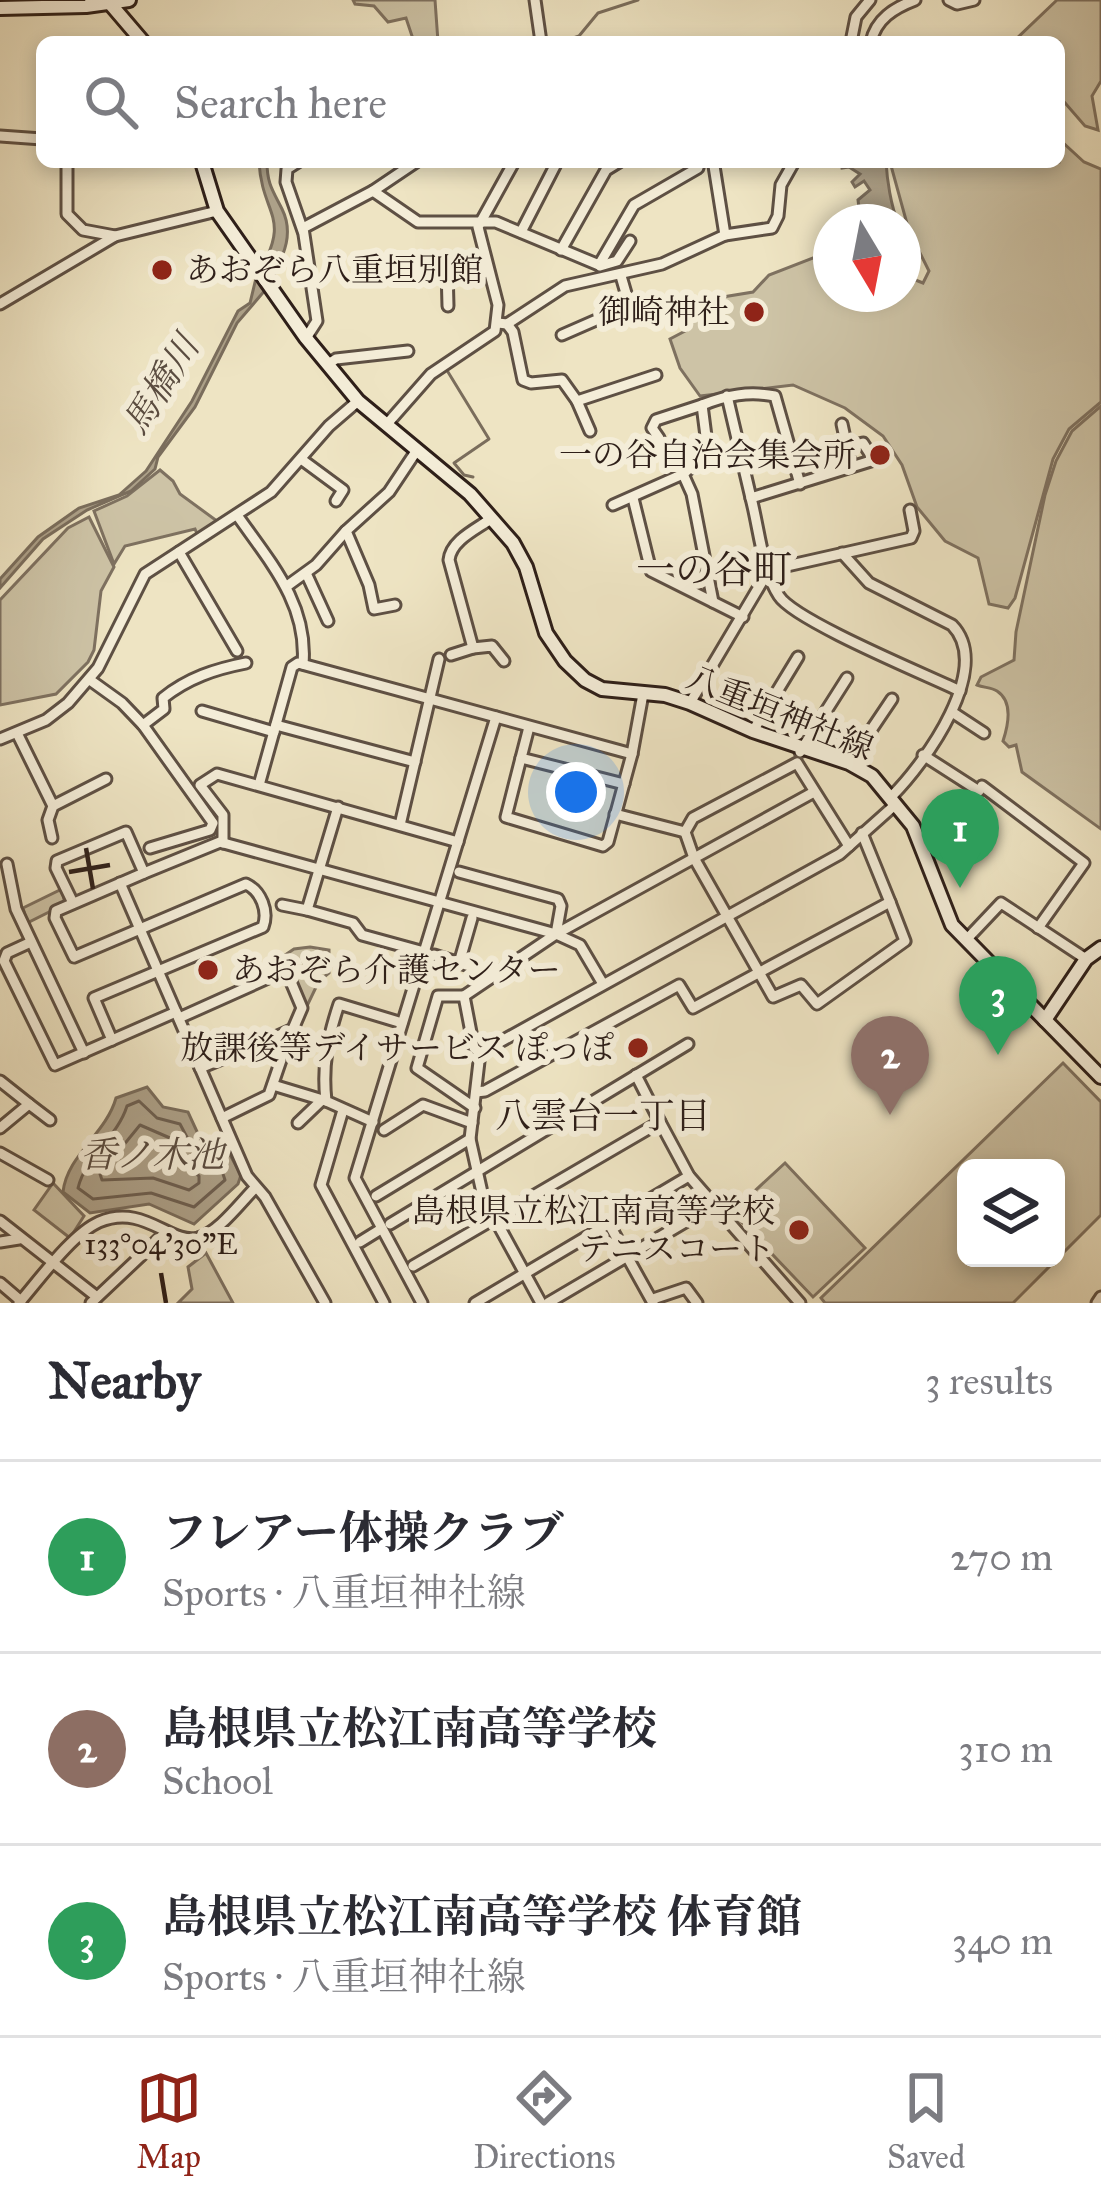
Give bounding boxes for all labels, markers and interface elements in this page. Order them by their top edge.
search box [36,36,1065,168]
icon: search [78,69,144,135]
text: Search here [174,75,387,130]
north arrow [813,204,921,312]
place label: あおぞら八重垣別館 [186,250,483,290]
marker: あおぞら八重垣別館 [149,257,175,283]
place label: 御崎神社 [598,292,730,332]
marker: 御崎神社 [741,299,767,325]
water label: 馬橋川 [114,324,210,442]
place label: 一の谷自治会集会所 [559,435,856,475]
marker: 一の谷自治会集会所 [867,442,893,468]
district label: 一の谷町 [636,546,792,594]
street label: 八重垣神社線 [681,657,879,769]
your location [546,762,606,822]
pin: 1 [921,789,999,888]
place label: あおぞら介護センター [232,950,561,990]
pin: 3 [959,956,1037,1055]
marker: あおぞら介護センター [195,957,221,983]
pin: 2 [851,1016,929,1115]
place label: 放課後等デイサービス ぽっぽ [180,1028,614,1068]
marker: 放課後等デイサービス ぽっぽ [625,1035,651,1061]
district label: 八雲台一丁目 [495,1094,711,1138]
water label: 香ノ木池 [80,1133,228,1177]
map controls [957,1159,1065,1267]
button: layers [957,1159,1065,1267]
place label: 島根県立松江南高等学校 テニスコート [412,1191,775,1269]
marker: 島根県立松江南高等学校 テニスコート [786,1217,812,1243]
text: 133°04'30"E [84,1226,238,1262]
text: Nearby [48,1350,200,1412]
text: 3 results [925,1357,1053,1405]
text: フレアー体操クラブ [162,1505,564,1560]
text: 1 [79,1533,95,1581]
text: 270 m [950,1533,1053,1581]
text: Sports · 八重垣神社線 [162,1569,526,1617]
text: 島根県立松江南高等学校 [162,1701,657,1756]
text: 2 [77,1725,97,1773]
text: 310 m [958,1725,1053,1773]
text: School [162,1757,273,1805]
text: 島根県立松江南高等学校 体育館 [162,1889,802,1944]
text: 3 [79,1917,95,1965]
text: 340 m [952,1917,1053,1965]
text: Sports · 八重垣神社線 [162,1953,526,2001]
tab: Map [136,2065,202,2177]
tab: Directions [473,2065,615,2177]
tab: Saved [887,2065,965,2177]

